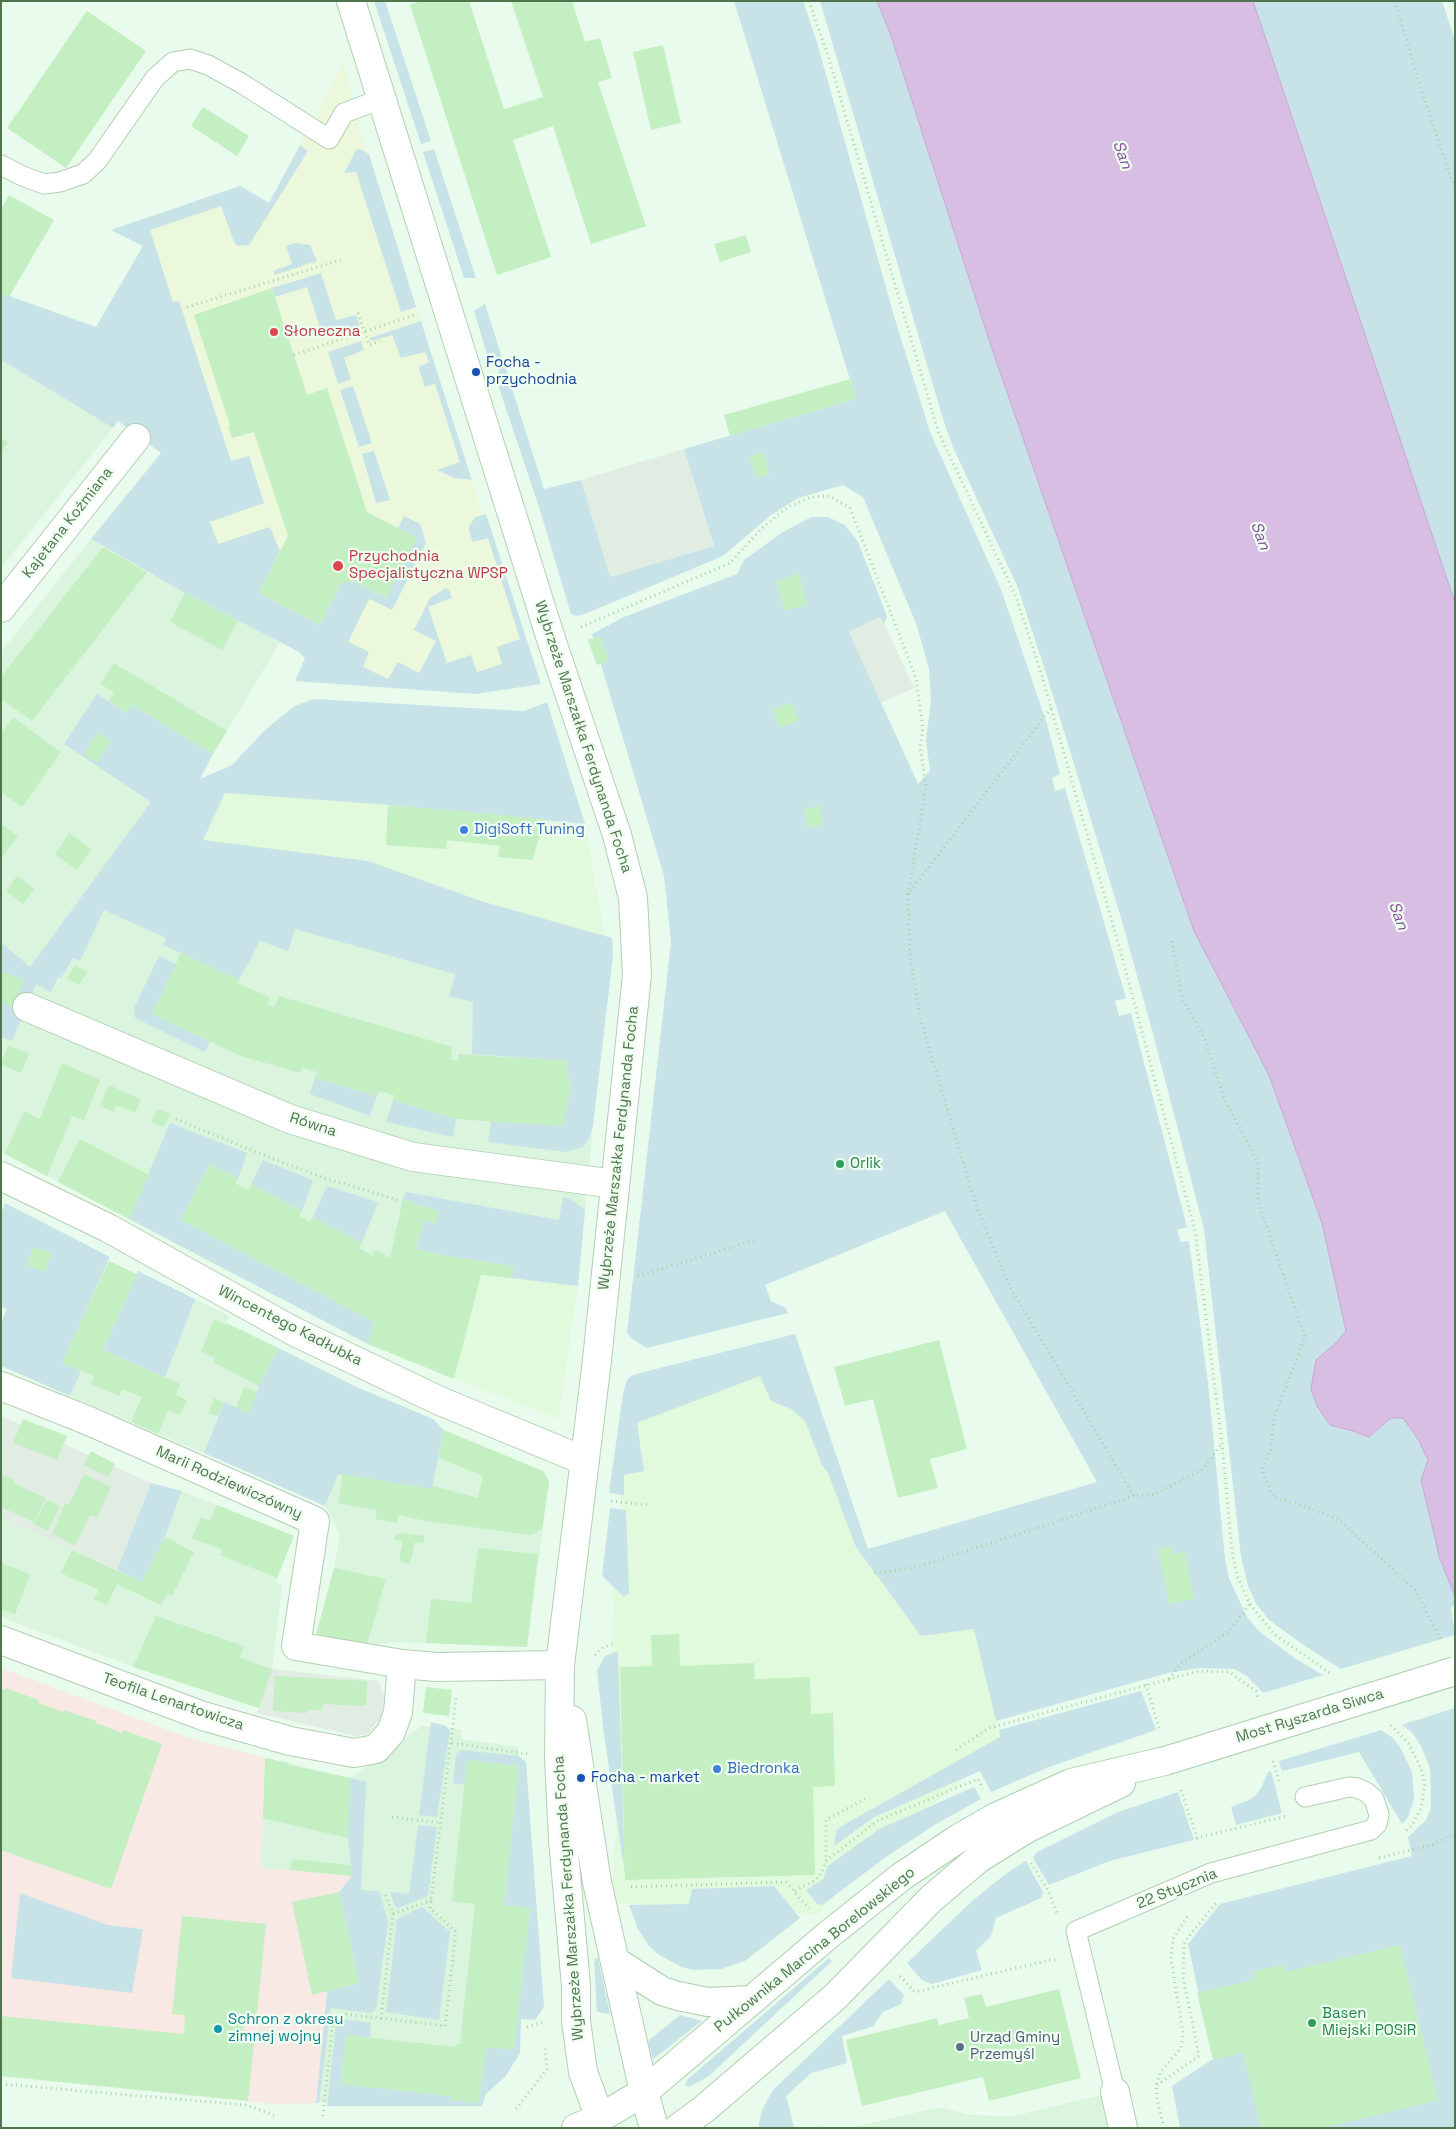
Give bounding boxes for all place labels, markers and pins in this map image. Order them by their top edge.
place label: Słoneczna [284,323,360,341]
marker: Słoneczna [268,326,280,338]
place label: Focha - przychodnia [486,354,577,389]
marker: Focha - przychodnia [470,366,482,378]
place label: Przychodnia Specjalistyczna WPSP [349,548,508,583]
marker: Przychodnia Specjalistyczna WPSP [331,559,345,573]
place label: DigiSoft Tuning [474,821,585,839]
marker: DigiSoft Tuning [458,824,470,836]
place label: Orlik [850,1155,881,1173]
marker: Orlik [834,1158,846,1170]
place label: Biedronka [727,1760,800,1778]
marker: Biedronka [711,1763,723,1775]
place label: Focha - market [591,1769,700,1787]
marker: Focha - market [575,1772,587,1784]
place label: Basen Miejski POSiR [1322,2005,1416,2040]
place label: Schron z okresu zimnej wojny [228,2011,343,2046]
marker: Basen Miejski POSiR [1306,2017,1318,2029]
marker: Schron z okresu zimnej wojny [212,2023,224,2035]
place label: Urząd Gminy Przemyśl [970,2029,1060,2064]
marker: Urząd Gminy Przemyśl [954,2041,966,2053]

